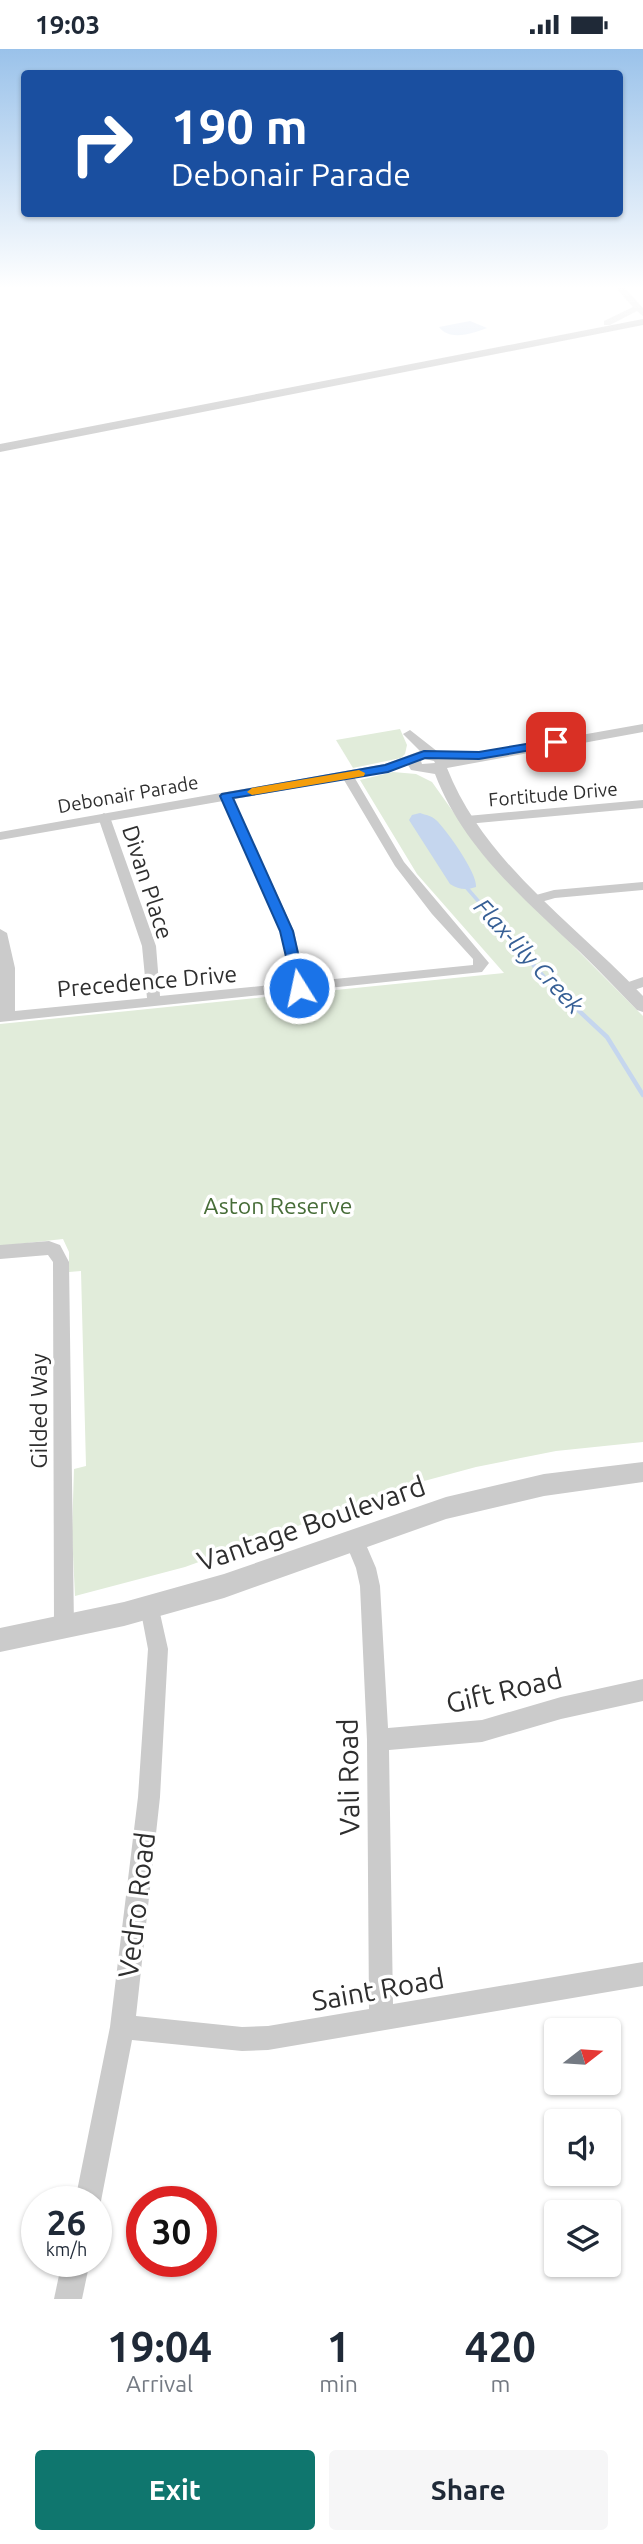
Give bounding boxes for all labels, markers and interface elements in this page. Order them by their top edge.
text: 19:03 [35,10,100,39]
icon: right [56,98,147,189]
text: 190 m [171,98,308,153]
text: Debonair Parade [171,156,411,192]
pin [526,712,586,772]
icon: arrive [537,723,575,761]
street label: Debonair Parade [56,771,200,817]
street label: Fortitude Drive [488,777,618,811]
street label: Divan Place [118,822,178,942]
water label: Flax-lily Creek [469,893,590,1020]
position arrow [262,951,336,1025]
street label: Precedence Drive [56,961,238,1001]
park label: Aston Reserve [204,1193,352,1218]
street label: Gilded Way [26,1353,51,1469]
street label: Vantage Boulevard [193,1469,429,1577]
street label: Gift Road [443,1662,565,1718]
street label: Vali Road [331,1718,365,1836]
street label: Vedro Road [112,1830,160,1980]
street label: Saint Road [309,1962,447,2016]
north arrow [544,2018,621,2095]
map controls [544,2018,621,2277]
button: sound [544,2109,621,2186]
speed limit sign: 30 [126,2186,217,2277]
button: layers [544,2200,621,2277]
text: 26 [47,2202,86,2242]
text: km/h [46,2239,87,2259]
text: 19:04 [107,2323,212,2370]
text: 1 [327,2323,350,2370]
text: 420 [465,2323,536,2370]
text: Arrival [126,2371,193,2396]
text: min [319,2371,358,2396]
text: m [490,2371,510,2396]
button: Exit [35,2450,315,2530]
button: Share [329,2450,608,2530]

